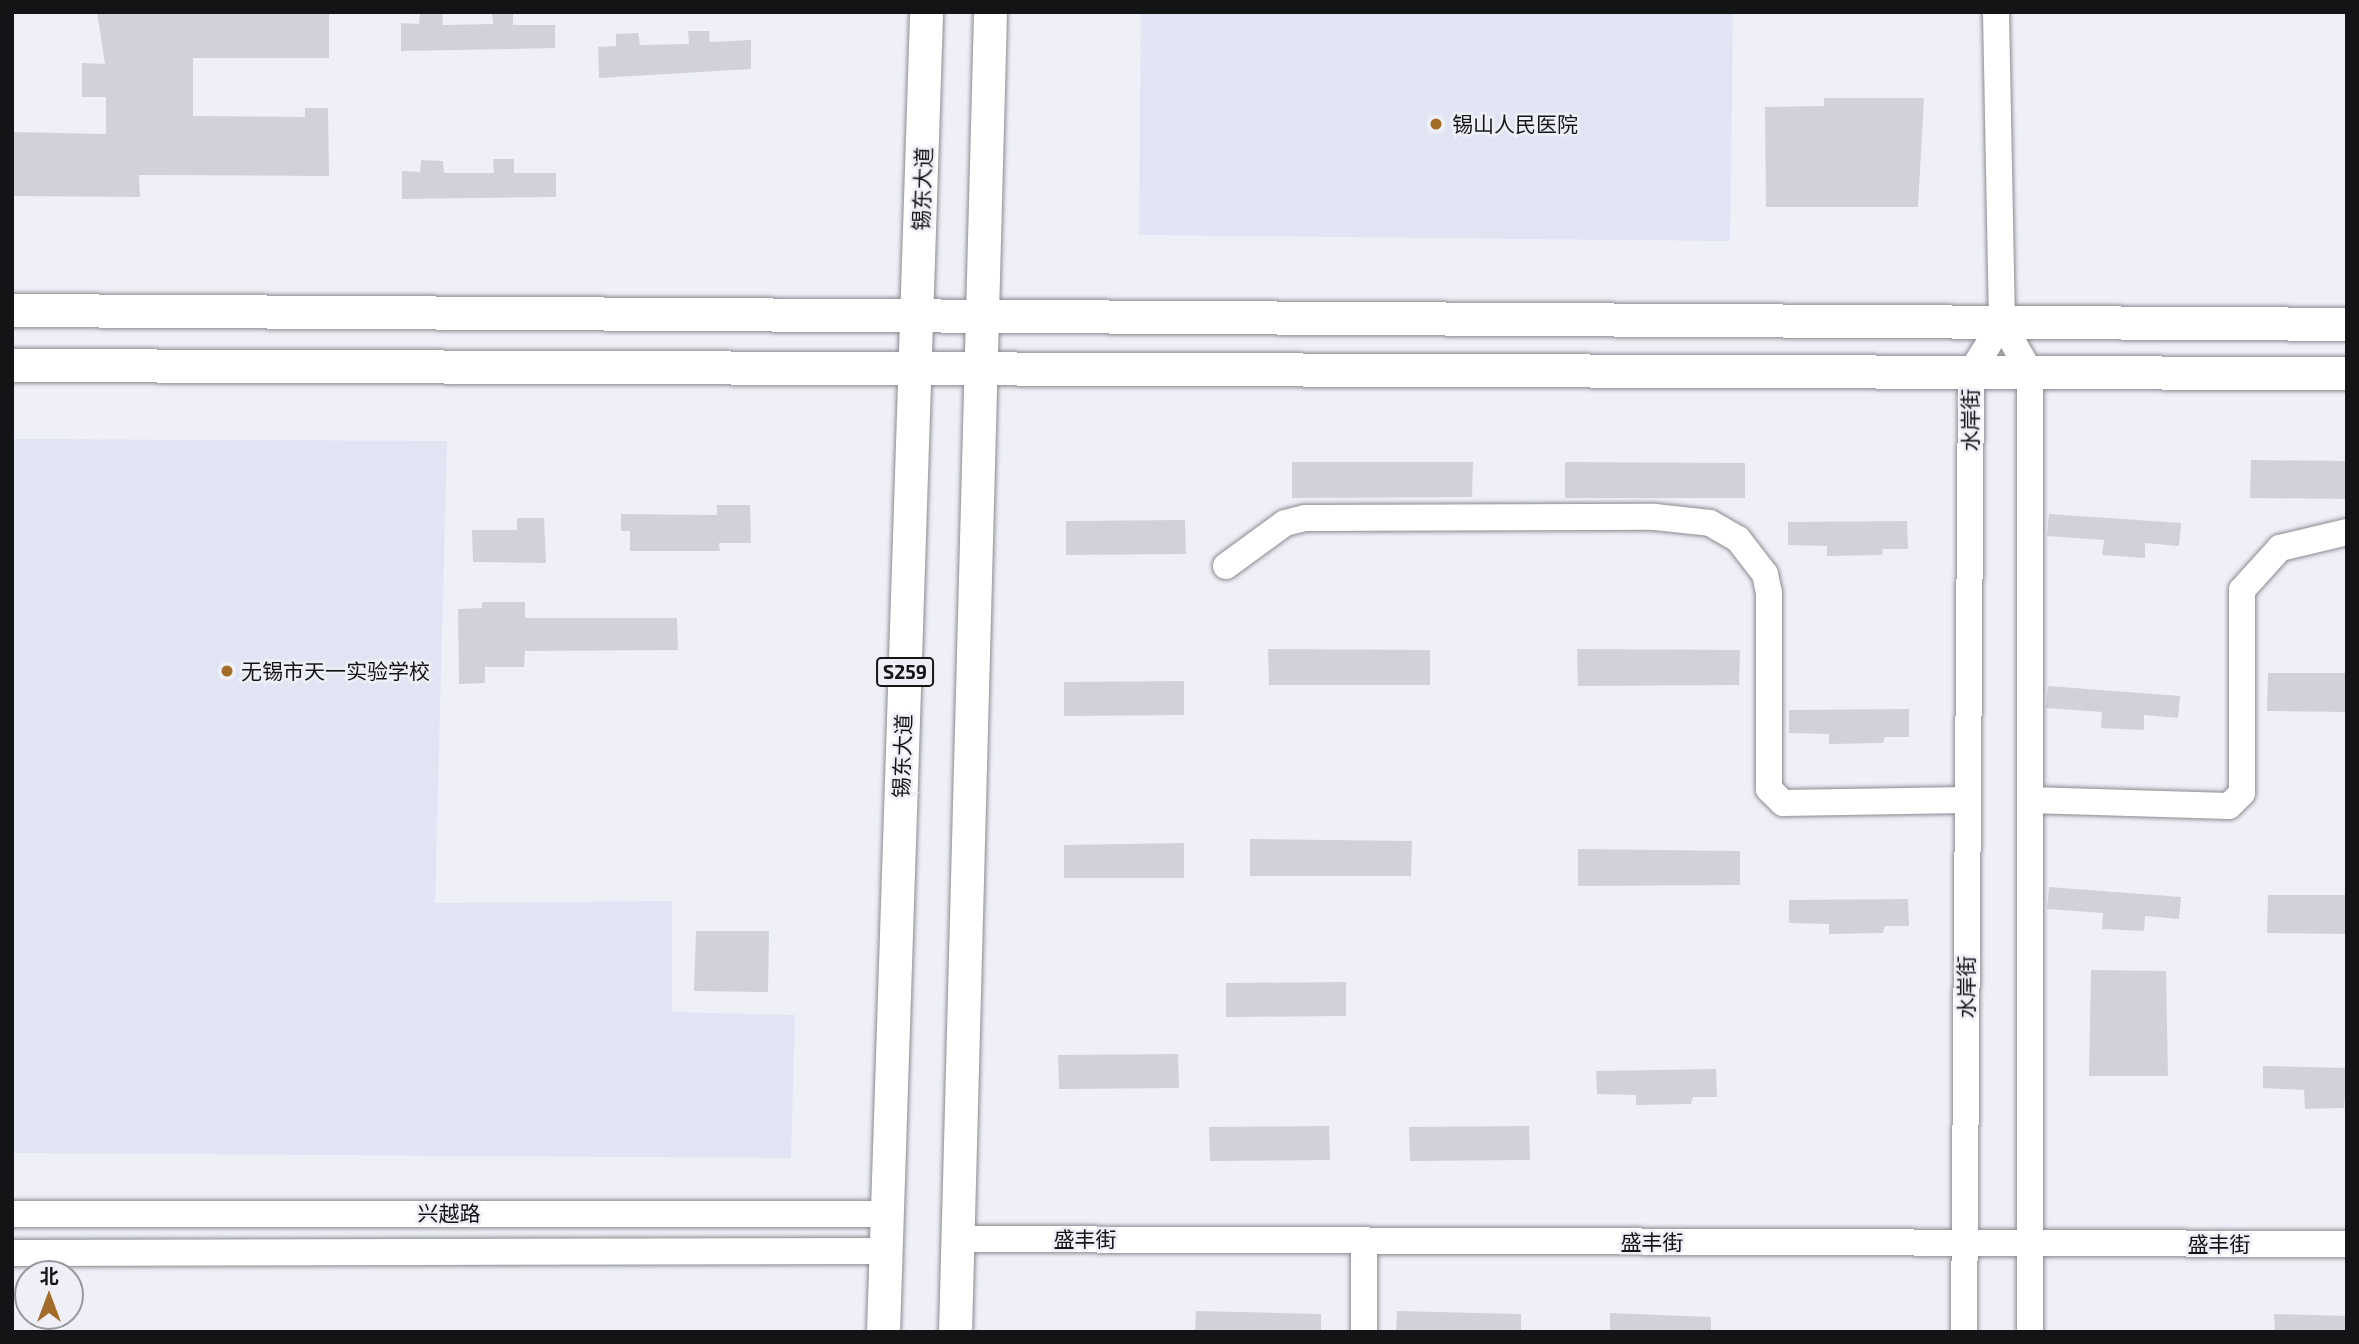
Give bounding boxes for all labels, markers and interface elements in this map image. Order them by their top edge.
place label: 锡山人民医院 [1452,111,1578,137]
marker: 锡山人民医院 [1426,114,1446,134]
street label: 锡东大道 [908,147,936,231]
street label: 水岸街 [1957,389,1983,451]
road number: S259 [875,656,935,688]
place label: 无锡市天一实验学校 [241,658,430,684]
marker: 无锡市天一实验学校 [219,663,235,679]
street label: 锡东大道 [888,714,916,798]
street label: 水岸街 [1953,956,1979,1018]
street label: 兴越路 [418,1200,480,1226]
street label: 盛丰街 [1054,1226,1116,1252]
street label: 盛丰街 [1621,1229,1683,1255]
street label: 盛丰街 [2188,1231,2250,1257]
north arrow [14,1260,84,1330]
text: 北 [39,1264,59,1287]

